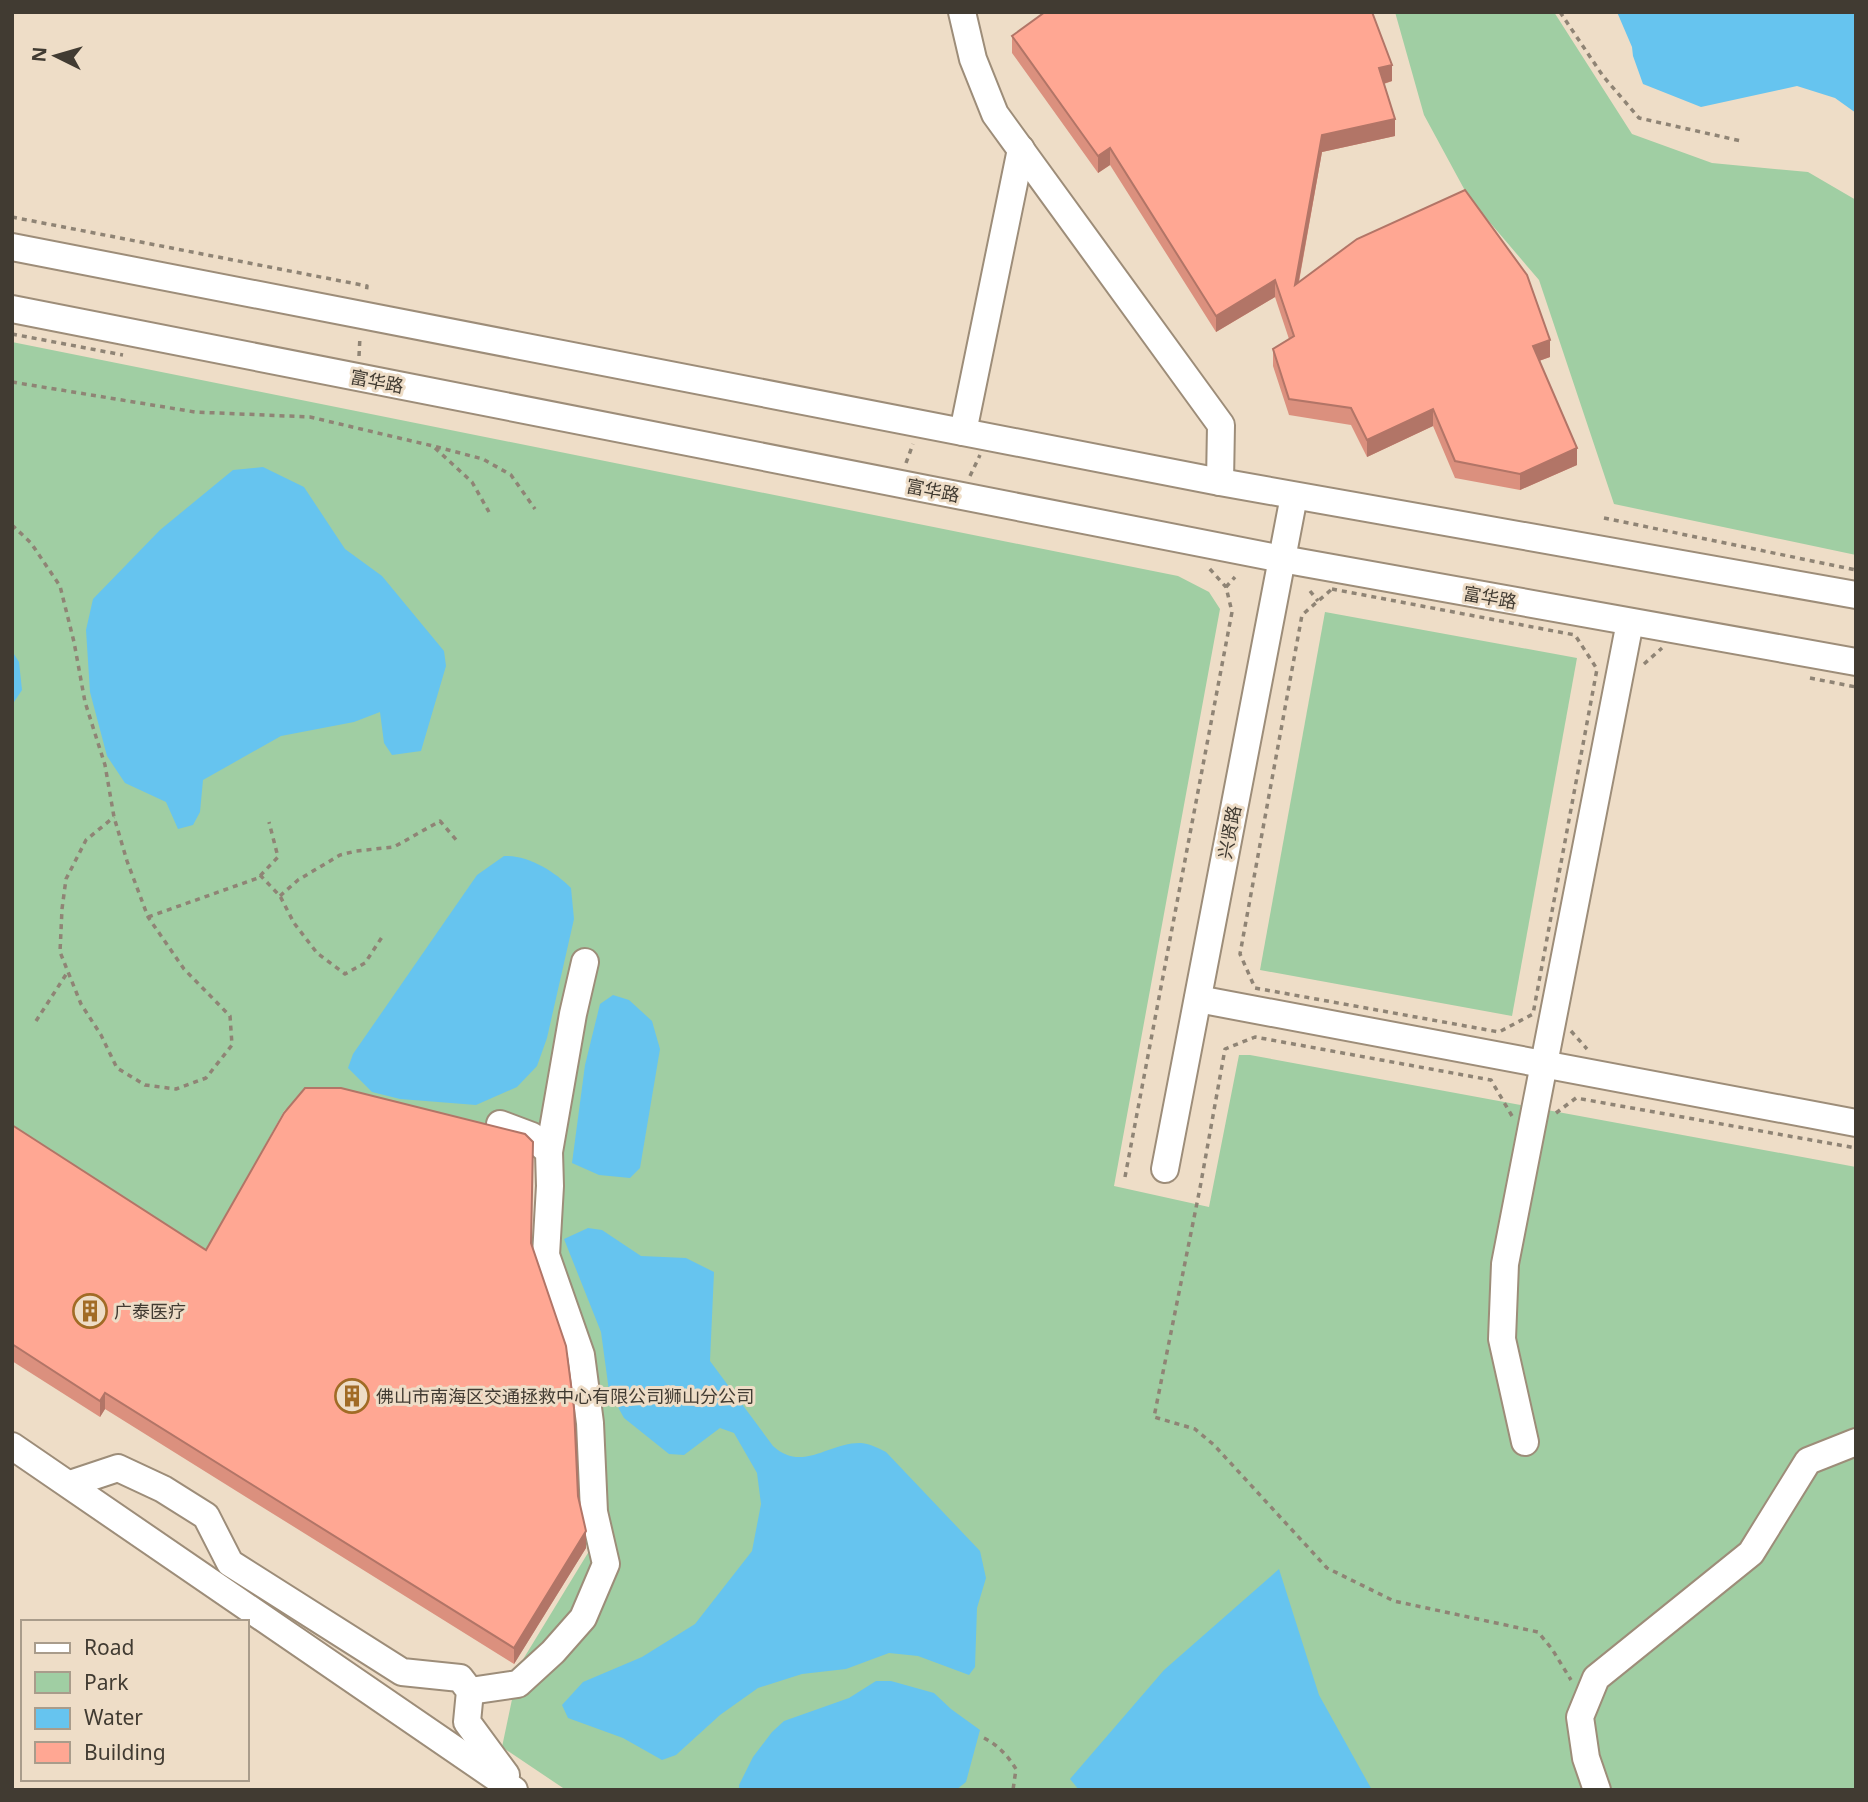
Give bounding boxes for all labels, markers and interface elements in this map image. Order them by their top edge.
north arrow [21,21,91,91]
text: N [25,46,53,63]
street label: 富华路 [348,364,406,398]
street label: 富华路 [904,473,962,507]
street label: 富华路 [1461,580,1519,614]
street label: 兴贤路 [1212,803,1246,861]
building icon: 广泰医疗 [71,1292,109,1330]
place label: 广泰医疗 [114,1299,186,1323]
building icon: 佛山市南海区交通拯救中心有限公司狮山分公司 [333,1377,371,1415]
place label: 佛山市南海区交通拯救中心有限公司狮山分公司 [376,1384,754,1408]
legend [21,1620,248,1781]
text: Road [84,1633,134,1661]
text: Park [84,1668,129,1696]
text: Water [84,1703,143,1731]
text: Building [84,1738,166,1766]

